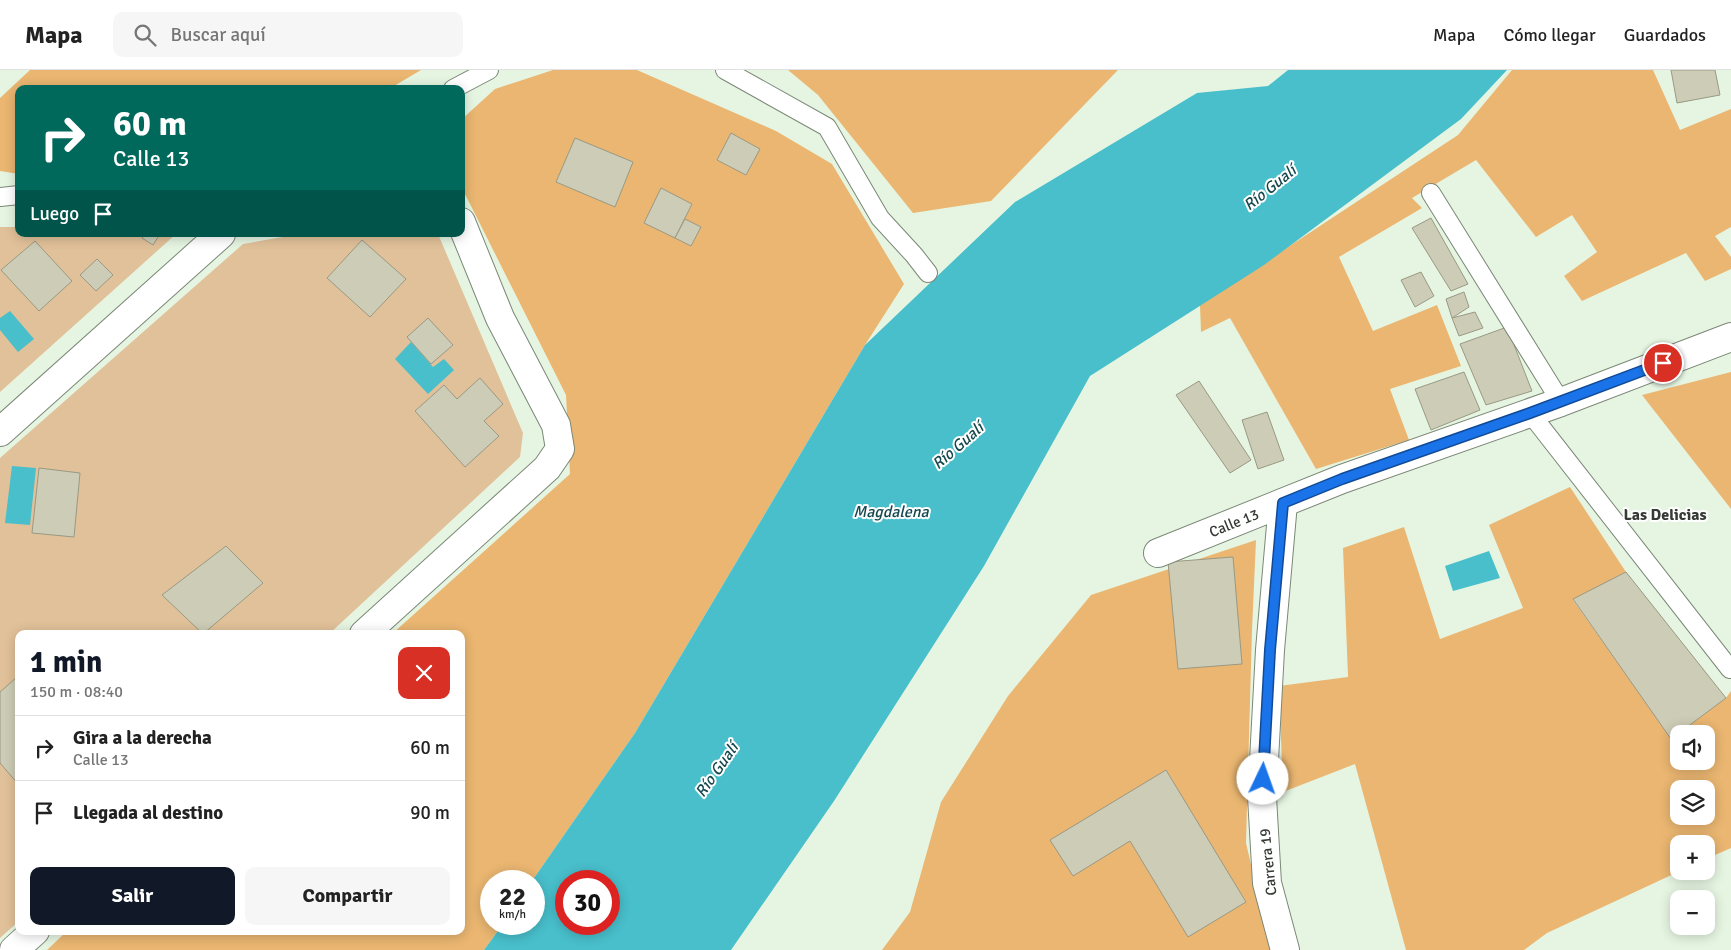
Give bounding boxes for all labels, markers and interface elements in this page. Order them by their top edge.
search box [113,12,463,57]
text: Mapa [25,20,83,50]
icon: search [131,21,159,49]
text: Buscar aquí [171,23,266,47]
text: Mapa [1433,24,1475,46]
text: Cómo llegar [1503,24,1596,46]
text: Guardados [1624,24,1706,46]
text: 60 m [113,102,187,145]
icon: right [30,105,95,170]
text: Calle 13 [113,145,189,172]
water label: Río Gualí [1240,159,1302,215]
icon: arrive [89,200,117,228]
text: Luego [30,202,79,226]
pin [1642,342,1684,384]
icon: arrive [1649,349,1677,377]
water label: Río Gualí [928,416,990,474]
water label: Magdalena [853,502,930,522]
street label: Calle 13 [1206,505,1262,541]
district label: Las Delicias [1623,505,1707,525]
text: 1 min [30,644,102,681]
button: close [398,647,450,699]
text: 150 m · 08:40 [30,682,123,702]
map controls [1670,725,1715,935]
button: sound [1670,725,1715,770]
text: Gira a la derecha [73,726,212,750]
icon: right [30,734,58,762]
text: 60 m [410,736,450,760]
water label: Río Gualí [691,737,744,801]
text: Calle 13 [73,750,129,770]
position arrow [1236,752,1288,804]
button: layers [1670,780,1715,825]
icon: arrive [30,799,58,827]
text: Llegada al destino [73,801,223,825]
text: 90 m [410,801,450,825]
street label: Carrera 19 [1256,828,1280,896]
button: + [1670,835,1715,880]
button: Salir [30,867,235,925]
button: Compartir [245,867,450,925]
speed limit sign: 30 [555,870,620,935]
text: 22 [499,881,526,912]
button: − [1670,890,1715,935]
text: km/h [499,907,526,922]

